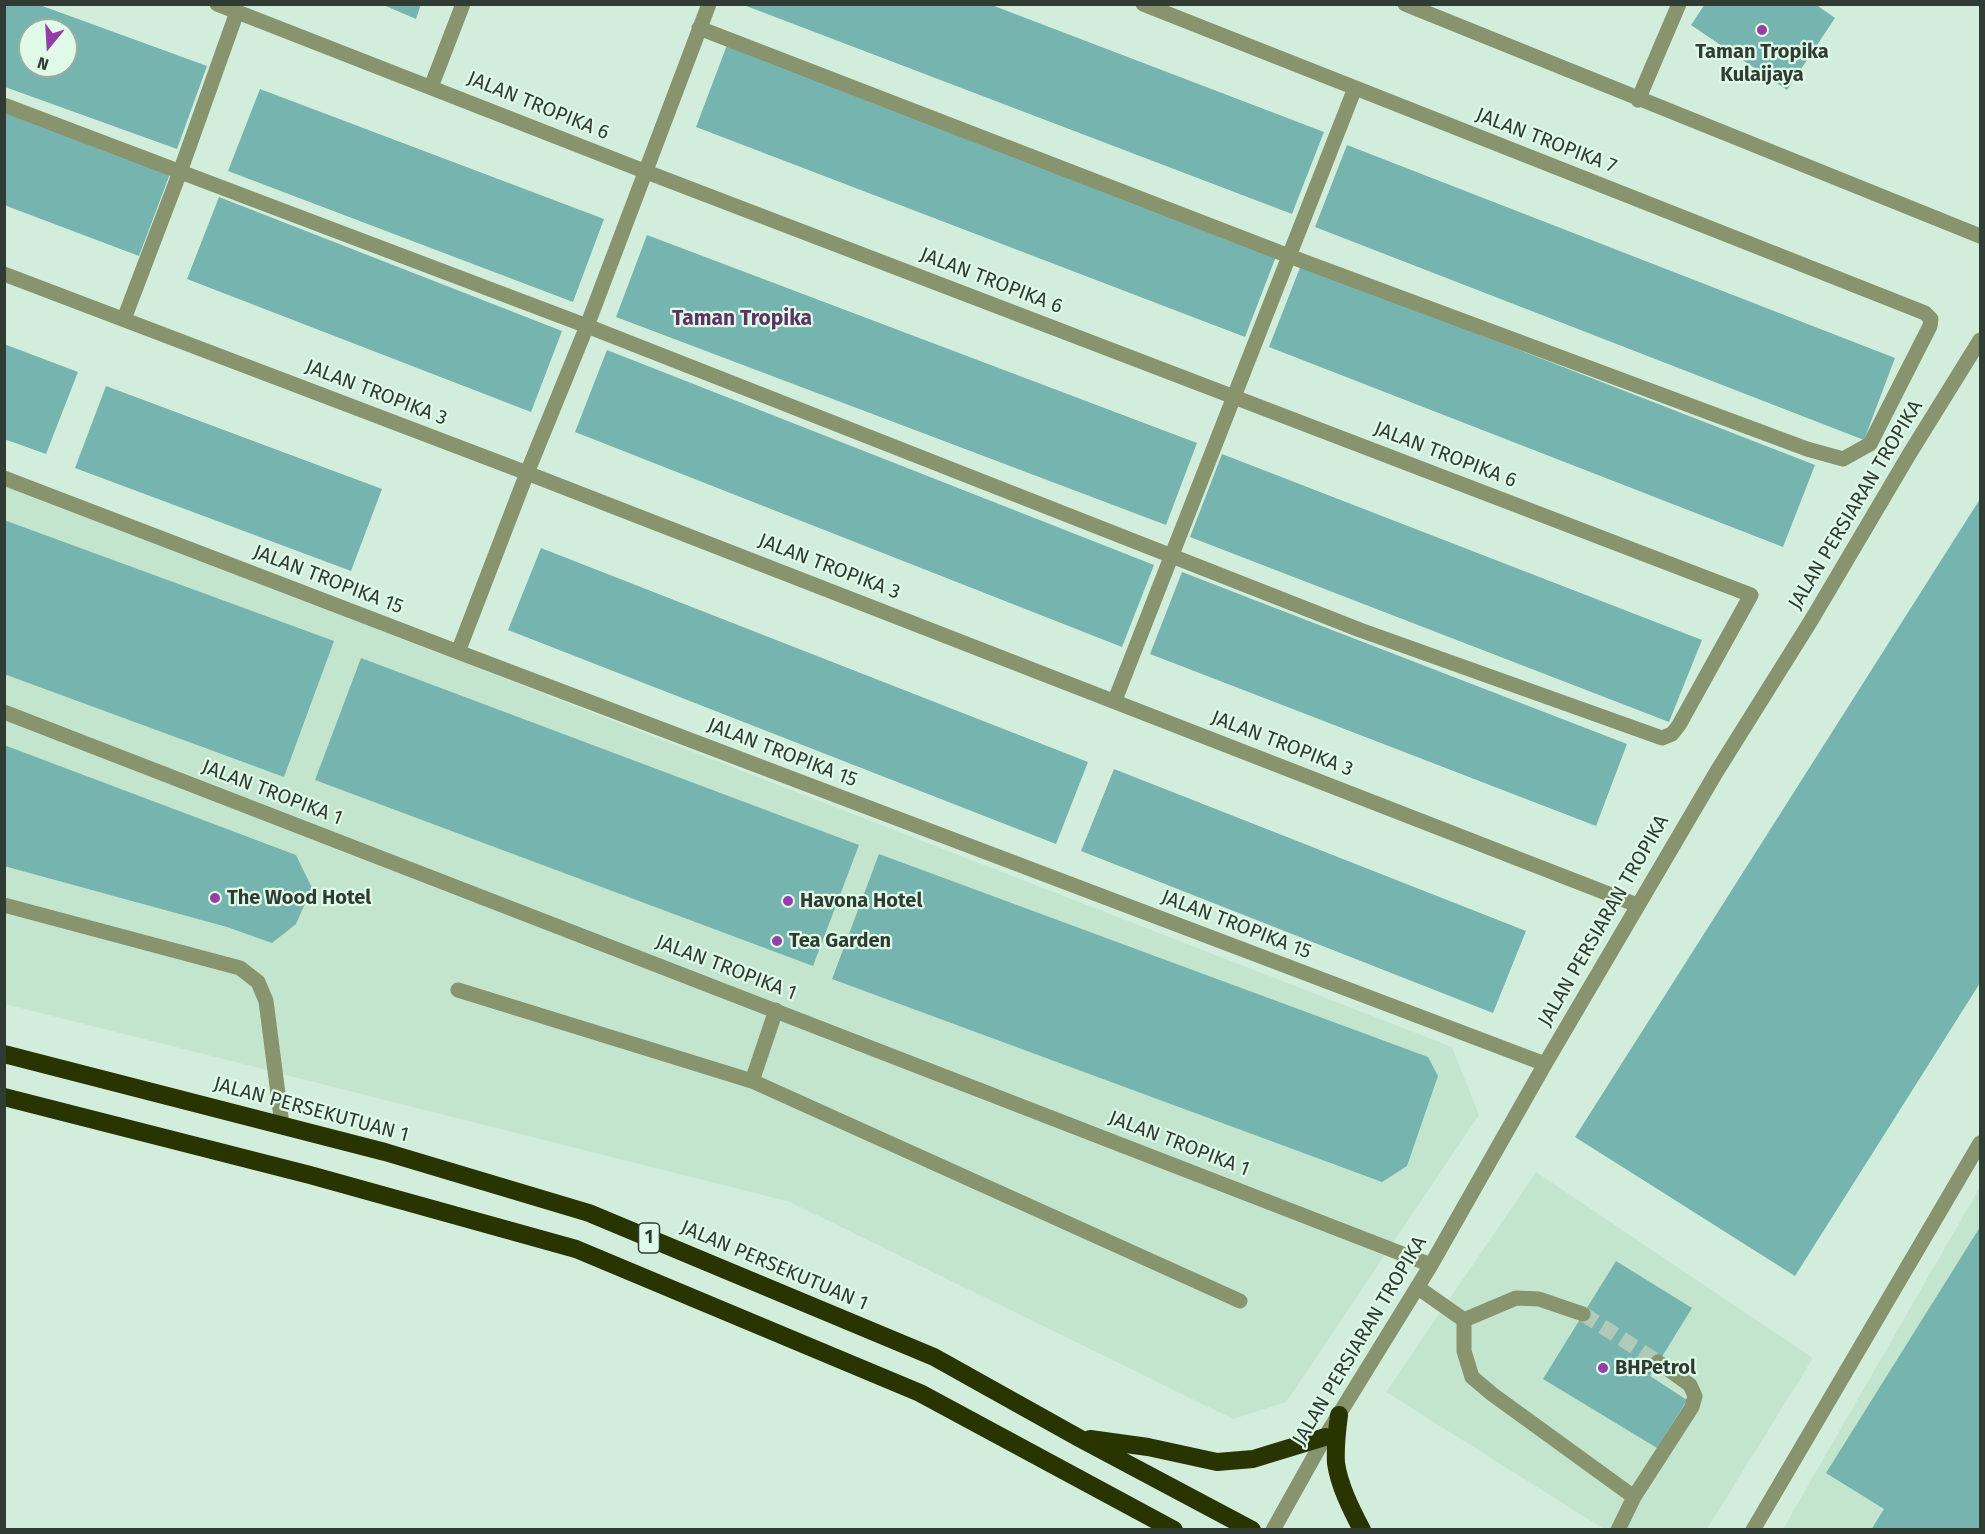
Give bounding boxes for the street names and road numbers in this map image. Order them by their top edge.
street label: JALAN TROPIKA 6 [464,67,612,145]
street label: JALAN TROPIKA 7 [1472,103,1620,179]
street label: JALAN TROPIKA 6 [916,243,1066,319]
street label: JALAN TROPIKA 3 [302,355,450,431]
street label: JALAN PERSIARAN TROPIKA [1784,396,1928,614]
street label: JALAN TROPIKA 6 [1370,417,1520,493]
street label: JALAN TROPIKA 3 [755,529,903,605]
street label: JALAN TROPIKA 15 [250,540,406,620]
street label: JALAN TROPIKA 3 [1208,706,1356,782]
street label: JALAN TROPIKA 15 [704,713,860,793]
street label: JALAN TROPIKA 1 [198,755,346,831]
street label: JALAN PERSIARAN TROPIKA [1534,811,1674,1031]
street label: JALAN TROPIKA 15 [1158,885,1314,965]
street label: JALAN TROPIKA 1 [652,930,800,1006]
street label: JALAN PERSEKUTUAN 1 [211,1072,411,1148]
street label: JALAN TROPIKA 1 [1105,1106,1253,1182]
street label: JALAN PERSEKUTUAN 1 [677,1216,871,1316]
road number: 1 [638,1223,660,1253]
street label: JALAN PERSIARAN TROPIKA [1288,1232,1432,1450]

